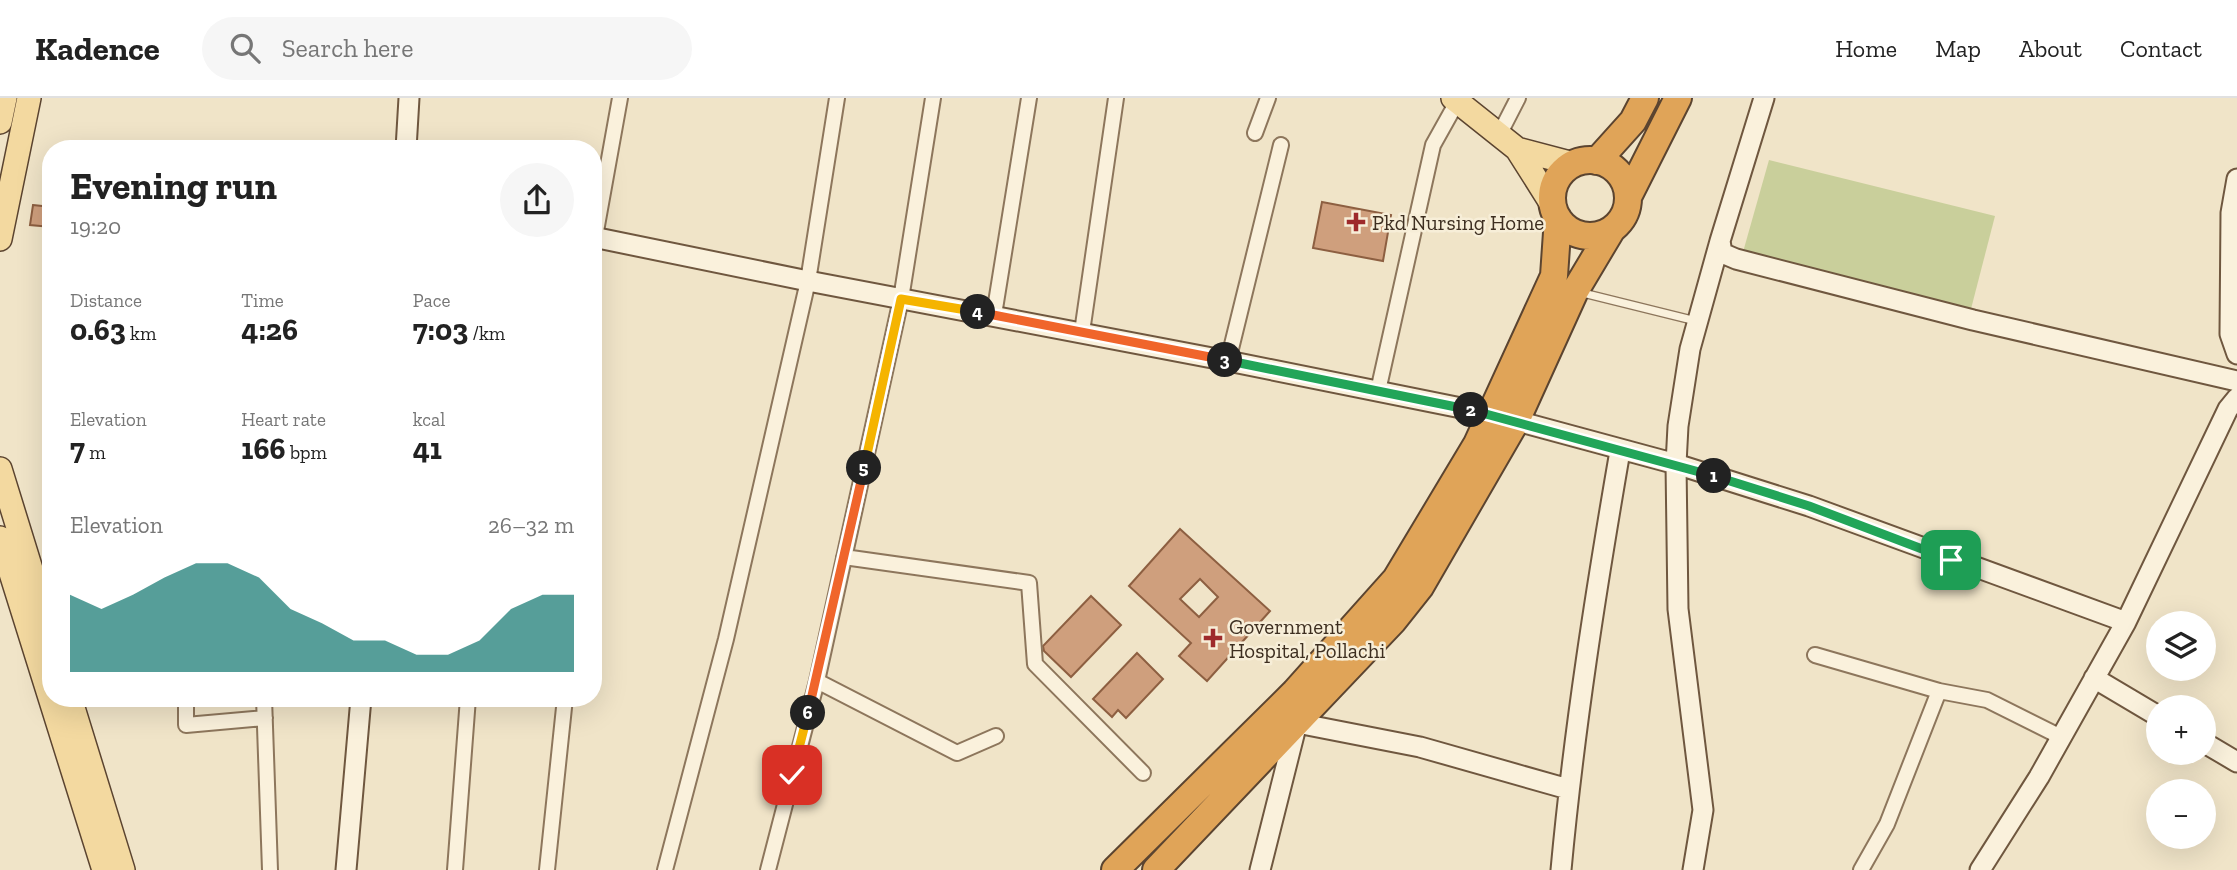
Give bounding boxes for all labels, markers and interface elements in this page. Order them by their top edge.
search box [202,17,692,80]
text: Kadence [35,29,160,68]
icon: search [226,29,264,67]
text: Search here [282,32,413,64]
text: Home [1835,34,1897,63]
text: Map [1935,34,1981,63]
text: About [2019,34,2082,63]
text: Contact [2120,34,2202,63]
text: Evening run [70,163,277,209]
button: share [500,163,574,237]
place label: Pkd Nursing Home [1372,210,1544,235]
text: 19:20 [70,212,121,240]
marker: Pkd Nursing Home [1346,212,1366,232]
text: Distance [70,289,142,312]
text: Time [241,289,284,312]
text: Pace [413,289,450,312]
pin: 4 [960,294,996,330]
text: 4 [972,300,983,323]
text: 0.63 [70,312,126,348]
text: 4:26 [241,312,298,348]
text: 7:03 [413,312,468,348]
text: km [126,322,156,345]
text: /km [468,322,505,345]
pin: 3 [1208,342,1242,378]
text: 3 [1219,348,1230,371]
pin: 2 [1454,392,1488,428]
text: 2 [1465,398,1476,421]
text: Elevation [70,408,147,431]
text: Heart rate [241,408,326,431]
text: kcal [413,408,445,431]
text: 7 [70,431,85,467]
text: 166 [241,431,286,467]
text: 41 [413,431,442,467]
text: m [85,441,106,464]
text: bpm [286,441,327,464]
pin: 5 [846,450,882,486]
text: 5 [859,456,868,479]
pin: 1 [1696,458,1732,494]
text: 1 [1710,464,1717,487]
text: Elevation [70,511,163,539]
text: 26–32 m [488,511,574,539]
pin [1921,530,1981,590]
icon: arrive [1932,541,1970,579]
map controls [2146,611,2216,849]
button: layers [2146,611,2216,681]
place label: Government Hospital, Pollachi [1229,614,1385,663]
marker: Government Hospital, Pollachi [1203,628,1223,648]
button: + [2146,695,2216,765]
pin: 6 [790,696,826,730]
text: 6 [802,701,813,724]
pin [762,745,822,805]
icon: check [773,756,811,794]
button: − [2146,779,2216,849]

